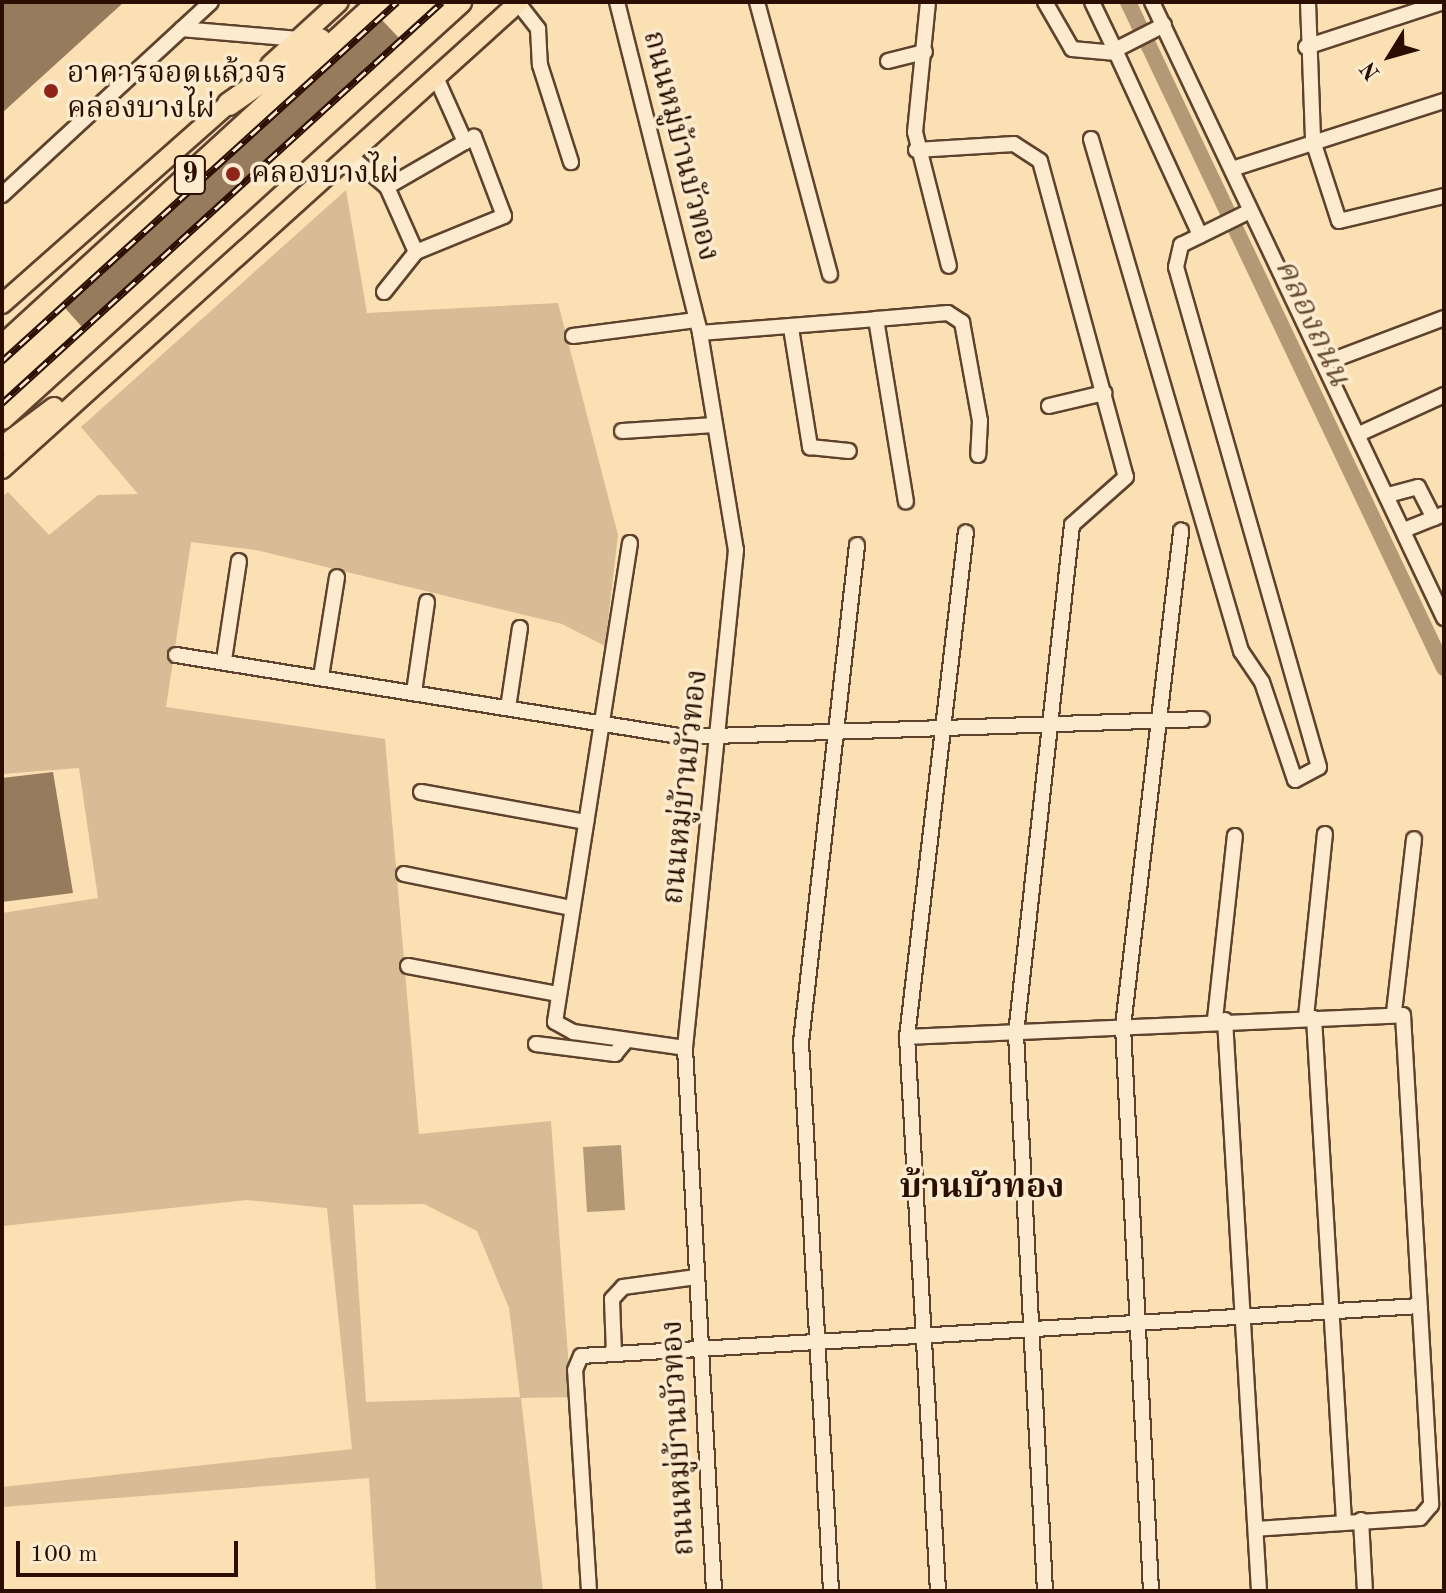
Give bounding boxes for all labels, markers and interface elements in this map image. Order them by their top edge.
north arrow [1350,16,1430,96]
street label: ถนนหมู่บ้านบัวทอง [634,27,726,265]
place label: อาคารจอดแล้วจร คลองบางไผ่ [67,56,287,126]
text: N [1357,57,1385,84]
marker: อาคารจอดแล้วจร คลองบางไผ่ [42,82,60,100]
road number: 9 [172,151,208,199]
place label: คลองบางไผ่ [251,156,399,192]
marker: คลองบางไผ่ [222,163,244,185]
water label: คลองถนน [1265,253,1357,393]
street label: ถนนหมู่บ้านบัวทอง [656,668,716,906]
district label: บ้านบัวทอง [900,1169,1064,1209]
street label: ถนนหมู่บ้านบัวทอง [655,1319,703,1557]
scale bar [20,1525,242,1575]
text: 100 m [30,1543,98,1567]

